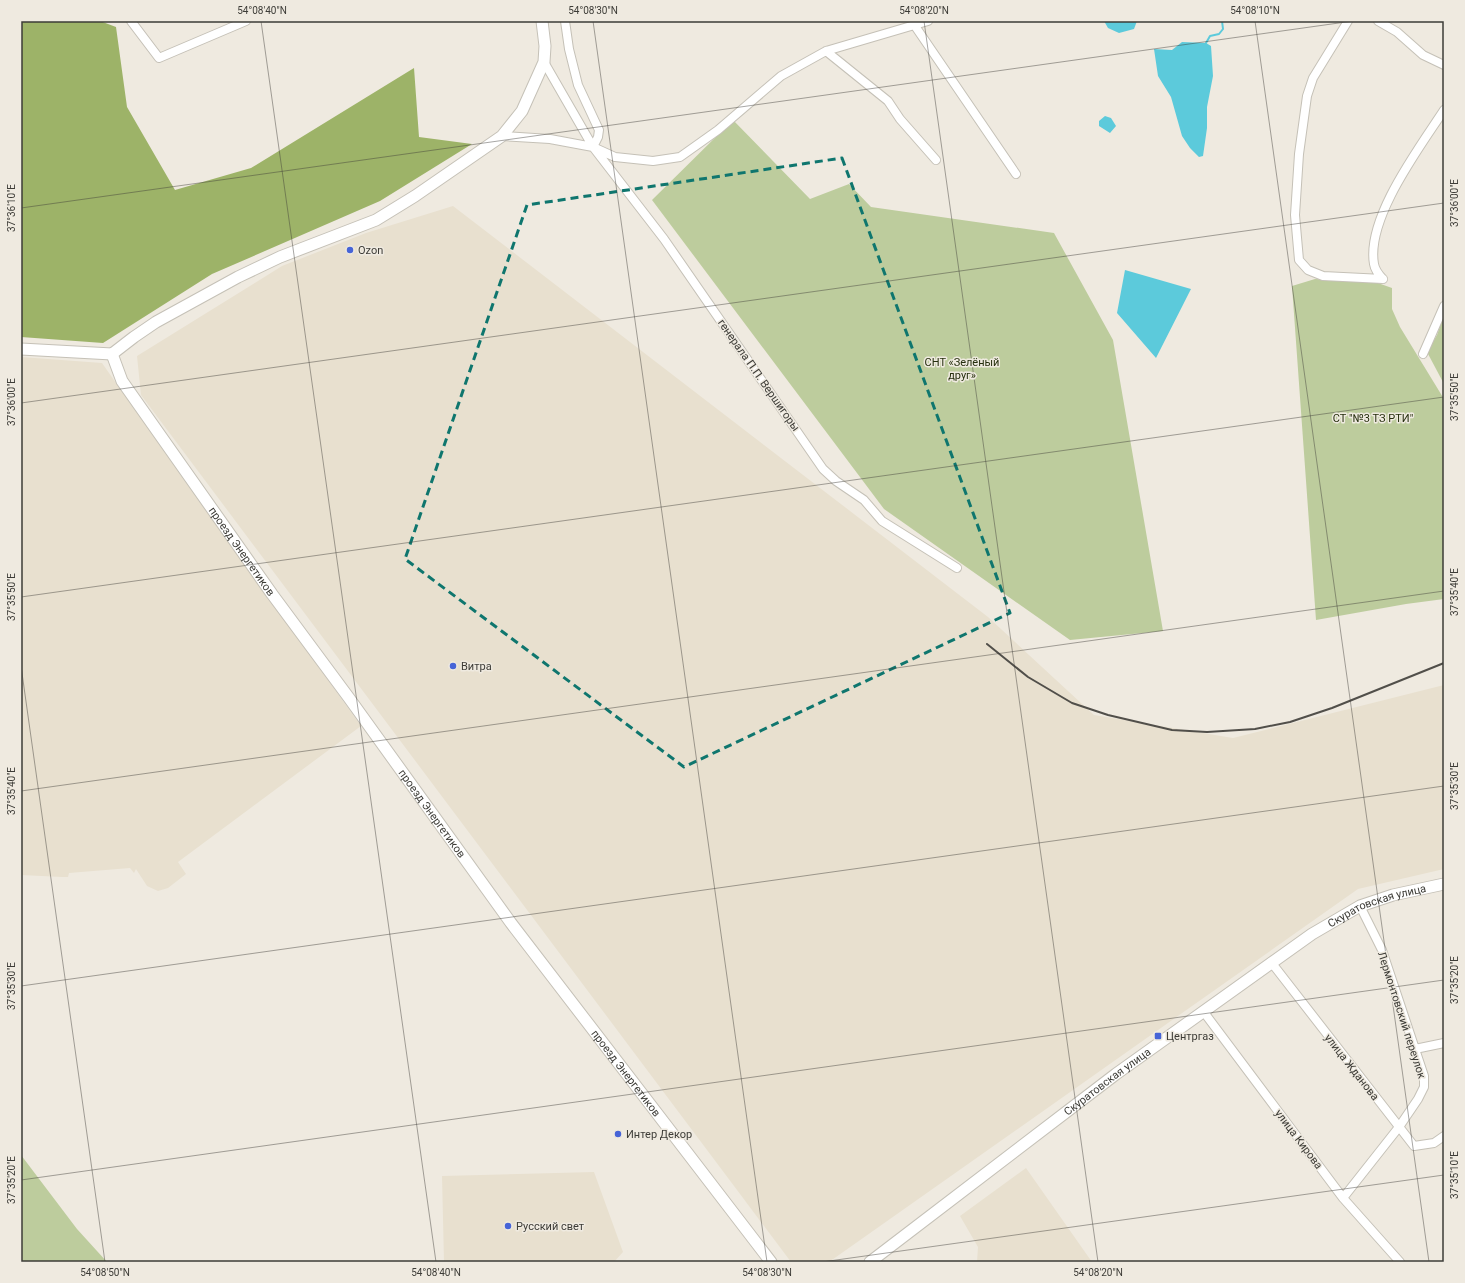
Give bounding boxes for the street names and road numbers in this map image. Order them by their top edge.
street label: генерала П.П. Вершигоры [715,317,802,434]
street label: проезд Энергетиков [206,505,277,599]
street label: проезд Энергетиков [396,767,468,860]
street label: Скуратовская улица [1325,882,1427,930]
street label: Лермонтовский переулок [1375,950,1428,1080]
street label: проезд Энергетиков [588,1027,663,1119]
street label: улица Жданова [1322,1032,1381,1103]
street label: Скуратовская улица [1061,1045,1153,1118]
street label: улица Кирова [1272,1107,1325,1172]

